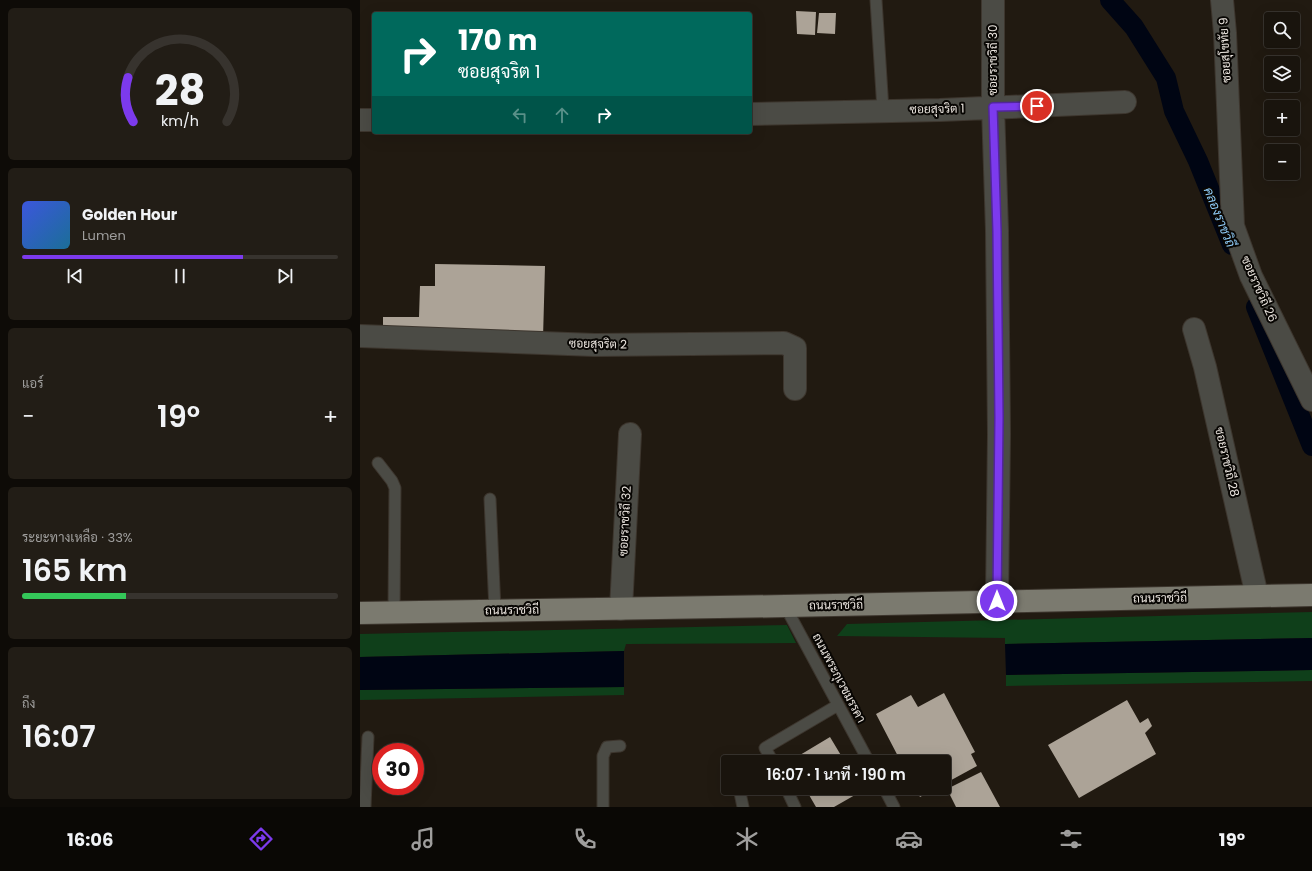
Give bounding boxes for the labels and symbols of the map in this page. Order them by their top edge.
street label: ซอยสุโขทัย 9 [1214,17,1236,83]
street label: ซอยราชวิถี 30 [984,24,1001,96]
pin [1020,89,1054,123]
street label: ซอยสุจริต 1 [909,100,965,118]
water label: คลองราชวิถี [1199,184,1241,251]
street label: ซอยราชวิถี 26 [1237,253,1282,325]
street label: ซอยสุจริต 2 [569,334,627,354]
street label: ซอยราชวิถี 28 [1211,425,1244,498]
street label: ซอยราชวิถี 32 [614,485,635,557]
position arrow [976,580,1018,622]
street label: ถนนราชวิถี [1133,589,1187,606]
street label: ถนนราชวิถี [809,596,863,613]
street label: ถนนราชวิถี [485,601,539,618]
street label: ถนนพระกุเวชมรรคา [808,630,870,726]
speed limit sign: 30 [372,743,424,795]

